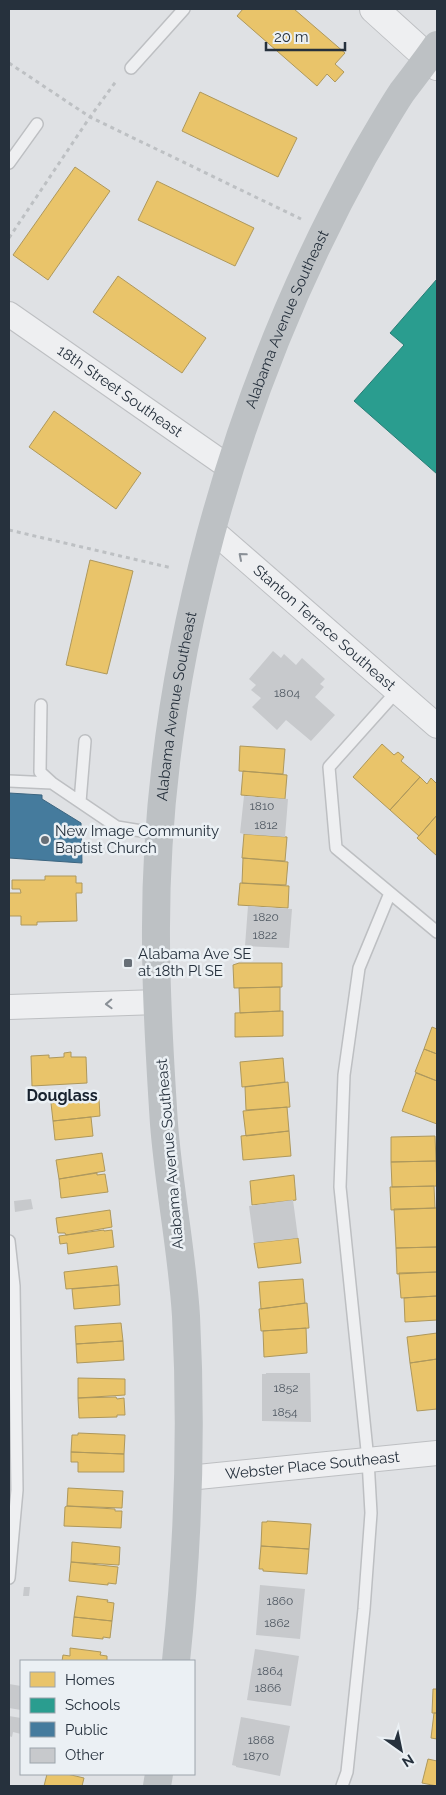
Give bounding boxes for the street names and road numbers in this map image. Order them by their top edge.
street label: Alabama Avenue Southeast [242,227,332,411]
street label: 18th Street Southeast [54,341,186,441]
street label: Stanton Terrace Southeast [250,561,399,695]
street label: Alabama Avenue Southeast [153,610,200,802]
street label: Alabama Avenue Southeast [153,1058,187,1250]
street label: Webster Place Southeast [224,1448,400,1483]

